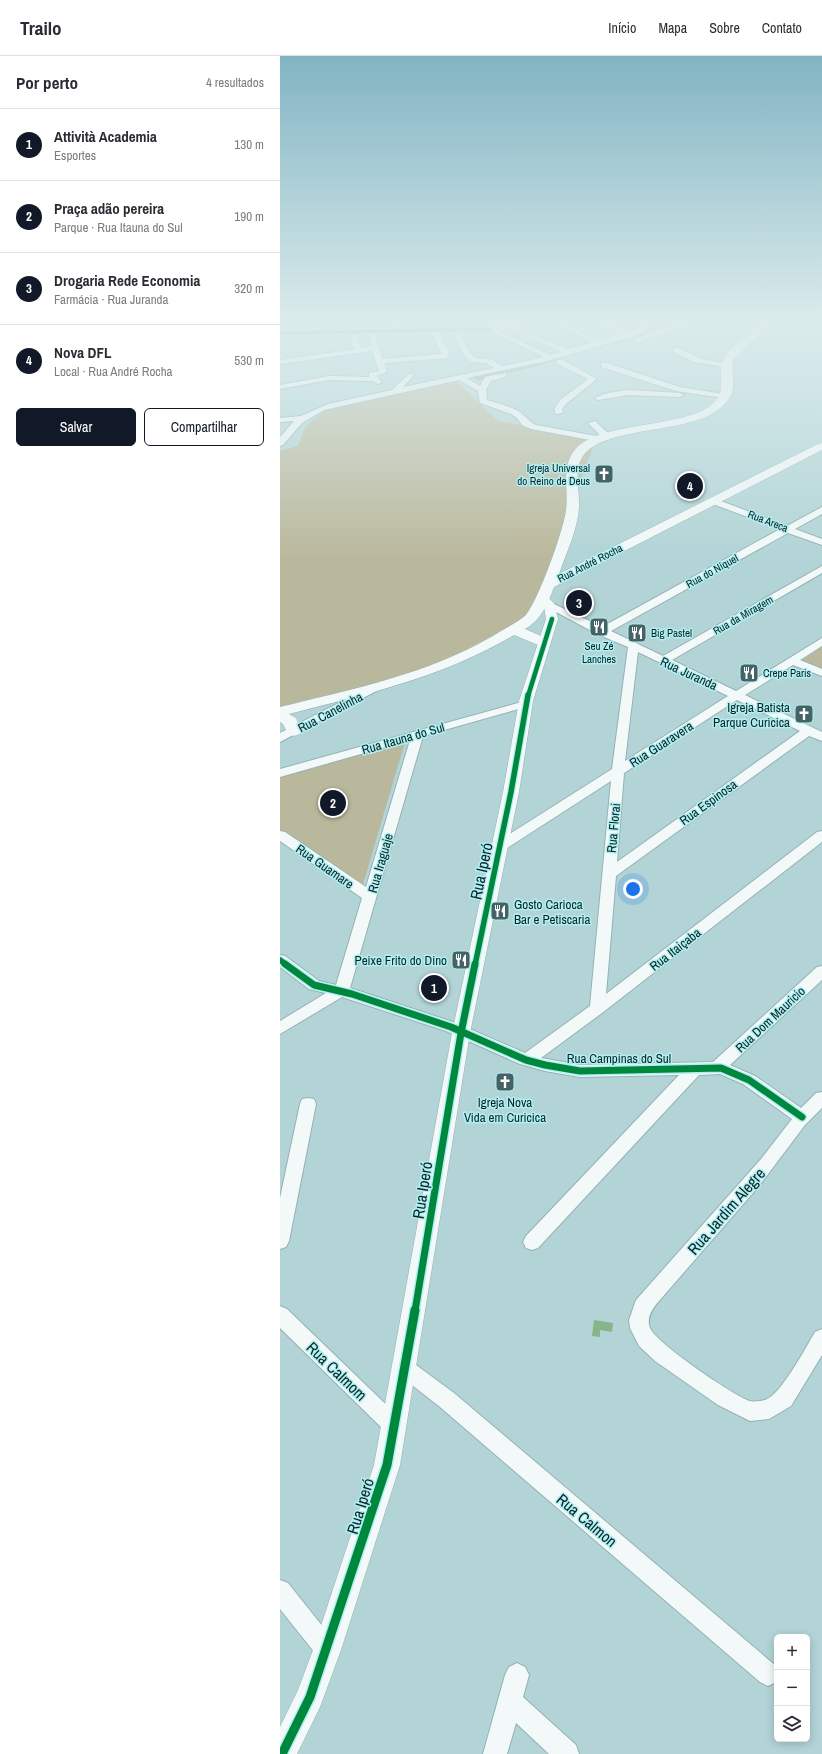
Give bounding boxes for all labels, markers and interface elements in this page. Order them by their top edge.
text: Trailo [20,15,62,41]
text: Início [608,19,636,37]
text: Mapa [658,19,687,37]
text: Sobre [709,19,740,37]
text: Contato [762,19,802,37]
text: Por perto [16,71,78,94]
text: 4 resultados [206,74,264,91]
text: Attività Academia [54,126,157,147]
text: 1 [26,136,32,153]
text: 130 m [234,136,264,153]
text: Esportes [54,147,96,164]
text: Praça adão pereira [54,198,164,219]
text: 2 [26,208,32,225]
text: 190 m [234,208,264,225]
text: Parque · Rua Itauna do Sul [54,219,183,236]
text: Drogaria Rede Economia [54,270,200,291]
text: 3 [26,280,32,297]
text: 320 m [234,280,264,297]
text: Farmácia · Rua Juranda [54,291,168,308]
text: Nova DFL [54,342,111,363]
text: 4 [26,352,32,369]
text: 530 m [234,352,264,369]
text: Local · Rua André Rocha [54,363,173,380]
button: Salvar [16,408,136,446]
button: Compartilhar [144,408,264,446]
place label: Igreja Universal do Reino de Deus [517,461,590,488]
church icon: Igreja Universal do Reino de Deus [593,463,615,485]
pin: 4 [677,471,703,501]
street label: Rua Areca [746,507,790,535]
street label: Rua André Rocha [555,541,625,585]
street label: Rua do Níquel [683,551,741,591]
pin: 3 [566,588,592,618]
street label: Rua da Miragem [710,592,776,638]
restaurant icon: Seu Zé Lanches [588,616,610,638]
restaurant icon: Big Pastel [626,622,648,644]
place label: Big Pastel [651,626,692,640]
place label: Seu Zé Lanches [582,639,617,666]
street label: Rua Juranda [658,653,720,694]
restaurant icon: Crepe Paris [738,662,760,684]
place label: Crepe Paris [763,666,812,680]
street label: Rua Canelinha [295,688,366,737]
place label: Igreja Batista Parque Curicica [713,699,790,731]
church icon: Igreja Batista Parque Curicica [793,703,815,725]
street label: Rua Guaravera [626,717,697,771]
street label: Rua Itauna do Sul [360,719,447,758]
street label: Rua Espinosa [676,776,740,829]
pin: 2 [320,788,346,818]
street label: Rua Florai [603,802,624,854]
street label: Rua Iraguaje [364,831,397,895]
street label: Rua Guamare [292,840,357,893]
street label: Rua Iperó [464,841,498,901]
your location [623,879,643,899]
place label: Gosto Carioca Bar e Petiscaria [514,896,591,928]
restaurant icon: Gosto Carioca Bar e Petiscaria [489,900,511,922]
street label: Rua Itaiçaba [646,924,704,975]
restaurant icon: Peixe Frito do Dino [450,949,472,971]
place label: Peixe Frito do Dino [355,952,447,969]
pin: 1 [421,973,447,1003]
street label: Rua Dom Mauricio [732,983,809,1056]
street label: Rua Campinas do Sul [567,1050,671,1067]
church icon: Igreja Nova Vida em Curicica [494,1071,516,1093]
place label: Igreja Nova Vida em Curicica [464,1094,546,1126]
street label: Rua Iperó [407,1160,437,1220]
street label: Rua Jardim Alegre [682,1163,770,1259]
street label: Rua Calmom [302,1337,372,1405]
street label: Rua Iperó [341,1475,379,1537]
street label: Rua Calmon [552,1488,622,1552]
map controls [774,1634,810,1742]
button: + [774,1634,810,1670]
button: − [774,1670,810,1706]
button: layers [774,1706,810,1742]

